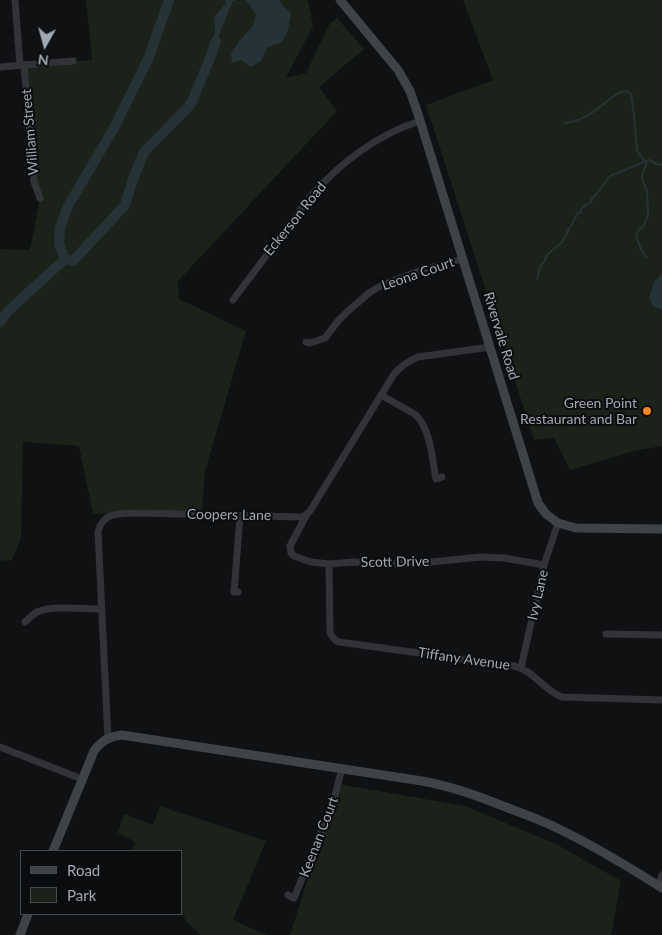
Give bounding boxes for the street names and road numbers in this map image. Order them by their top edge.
street label: William Street [18,88,42,176]
street label: Eckerson Road [260,179,330,259]
street label: Leona Court [380,254,456,294]
street label: Rivervale Road [480,290,522,382]
street label: Coopers Lane [187,506,271,524]
street label: Scott Drive [361,553,429,571]
street label: Ivy Lane [524,568,552,622]
street label: Tiffany Avenue [417,644,511,674]
street label: Keenan Court [296,794,342,880]

